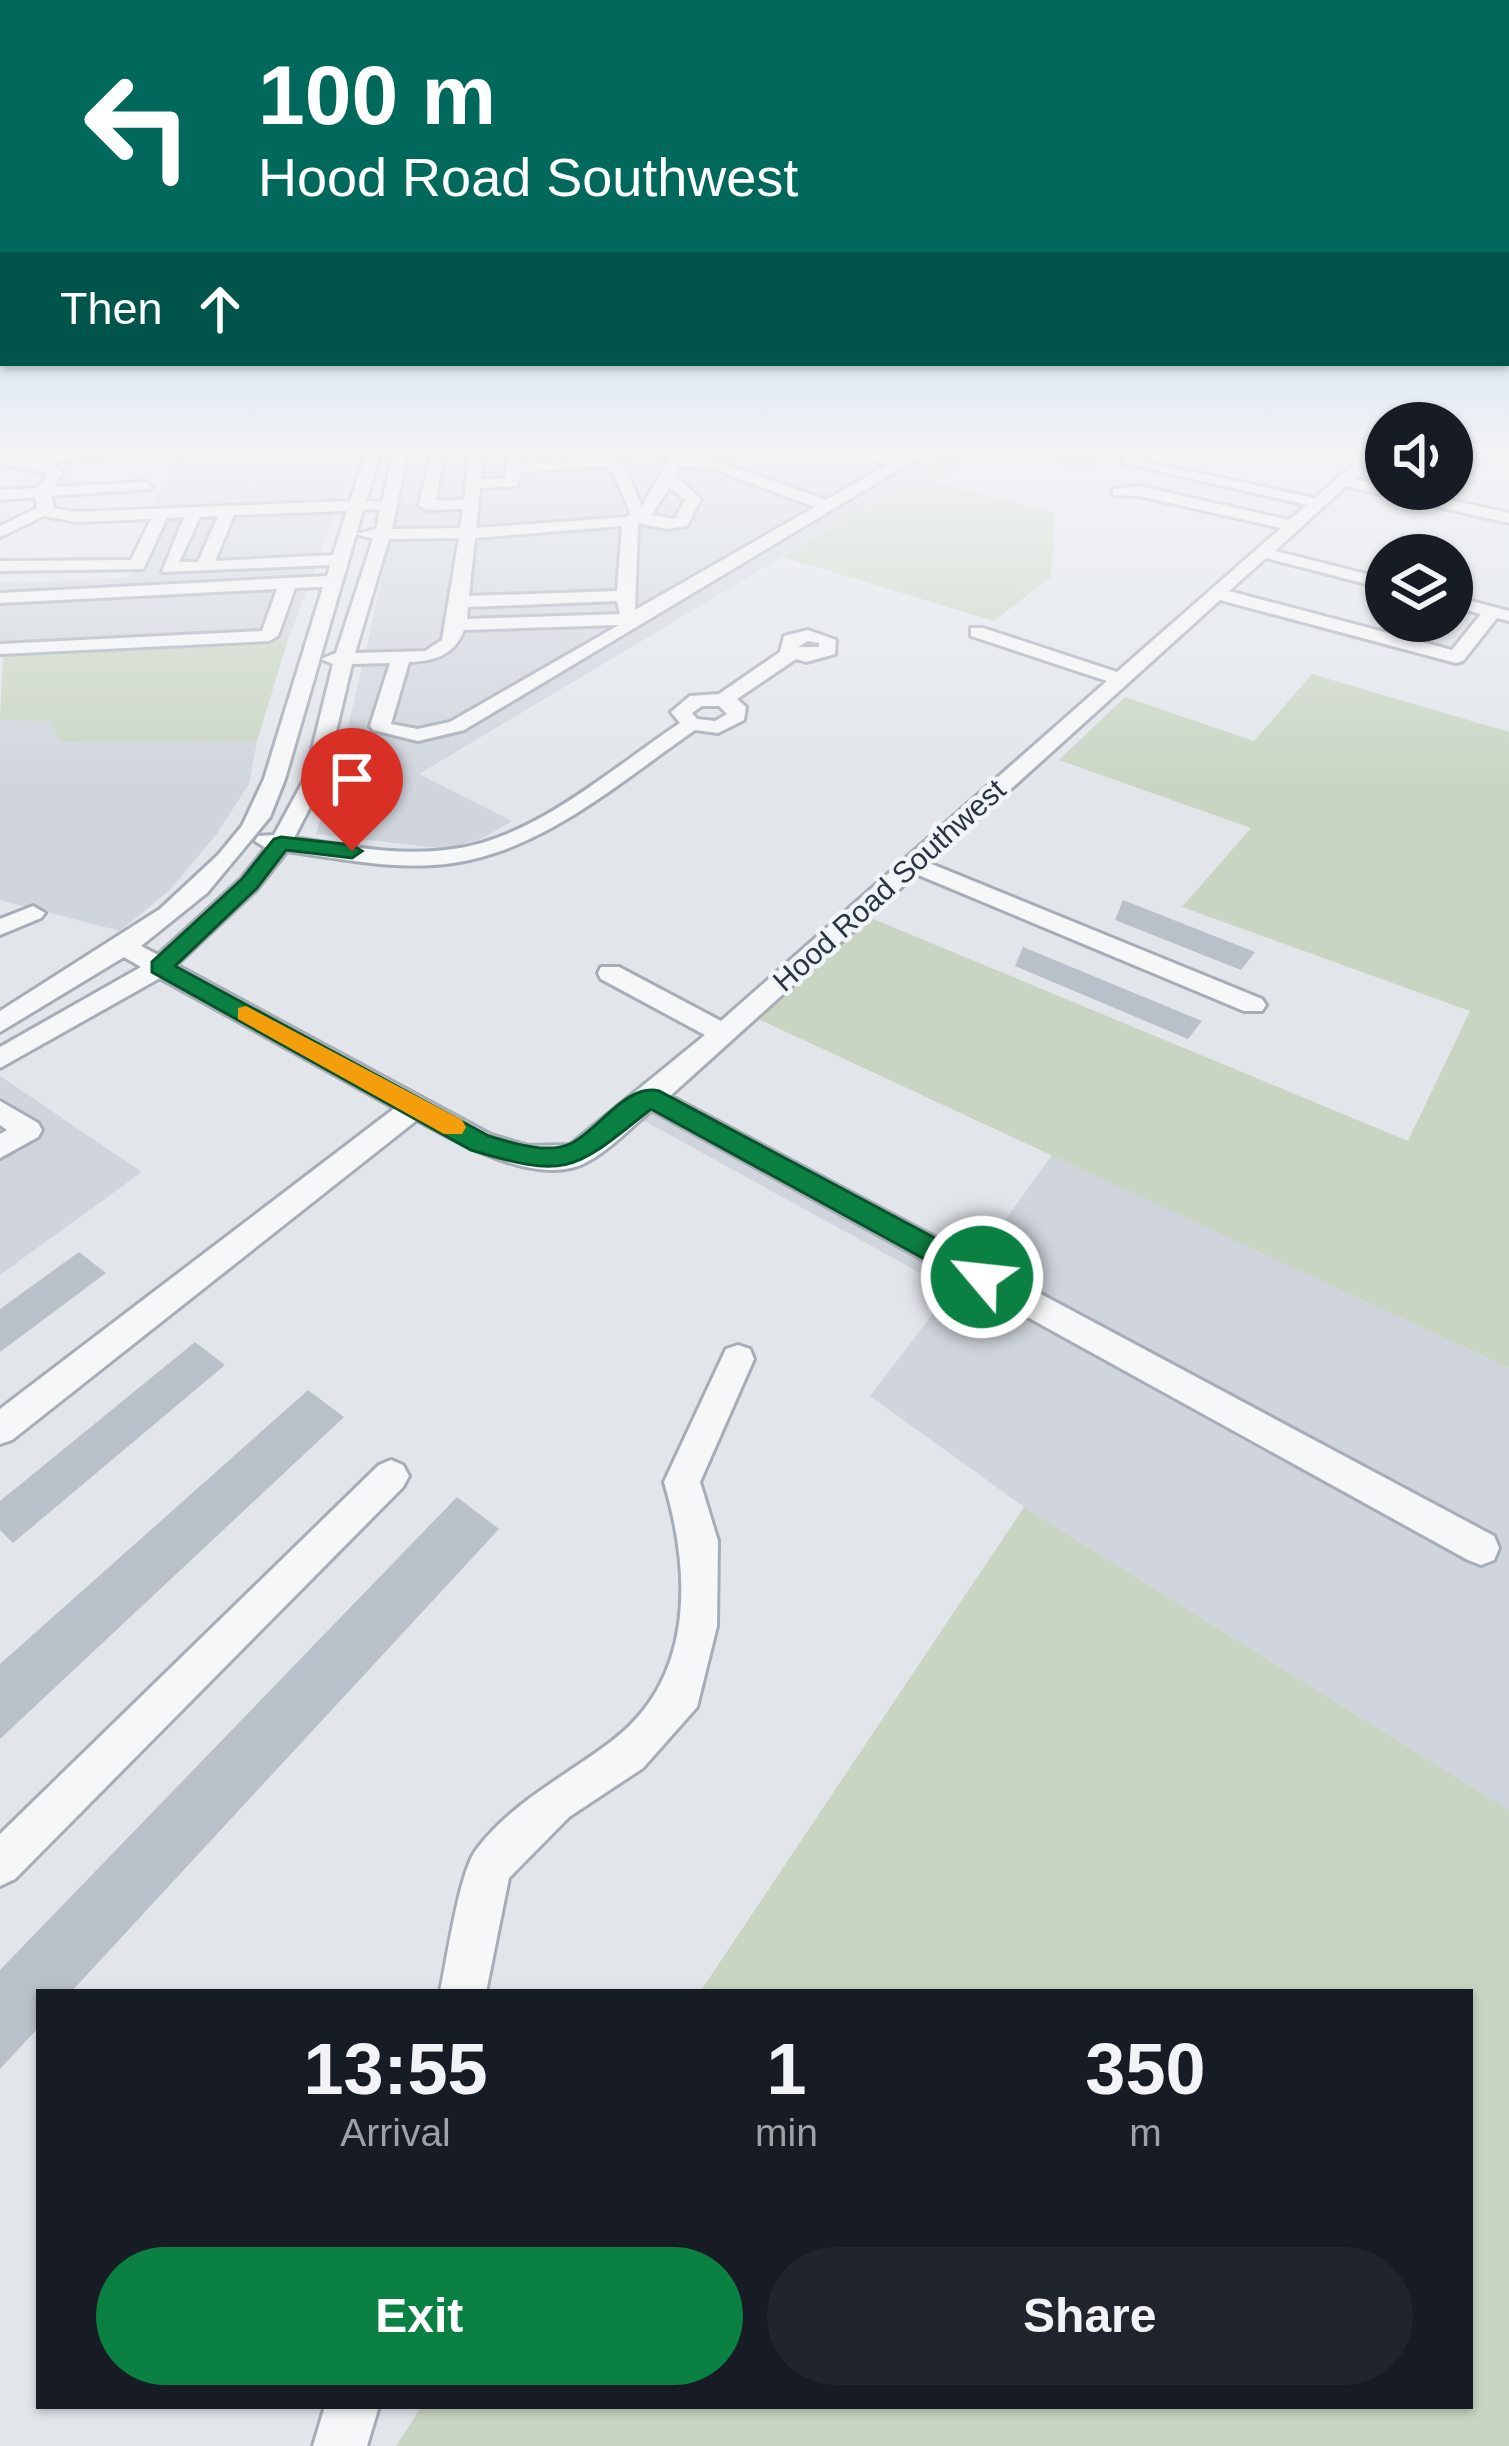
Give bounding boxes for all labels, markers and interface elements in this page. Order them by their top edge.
icon: left [60,48,216,204]
text: 100 m [258,48,496,142]
text: Hood Road Southwest [258,147,798,207]
icon: ahead [187,276,253,342]
text: Then [60,283,163,334]
map controls [1365,402,1473,642]
button: sound [1365,402,1473,510]
button: layers [1365,534,1473,642]
pin [301,728,403,851]
icon: arrive [319,746,385,812]
street label: Hood Road Southwest [766,772,1012,998]
position arrow [919,1214,1045,1340]
text: 13:55 [303,2029,488,2109]
text: 1 [766,2029,807,2109]
text: 350 [1085,2029,1206,2109]
text: Arrival [340,2111,451,2154]
text: min [755,2111,818,2154]
text: m [1129,2111,1162,2154]
button: Exit [96,2247,743,2385]
button: Share [767,2247,1413,2385]

